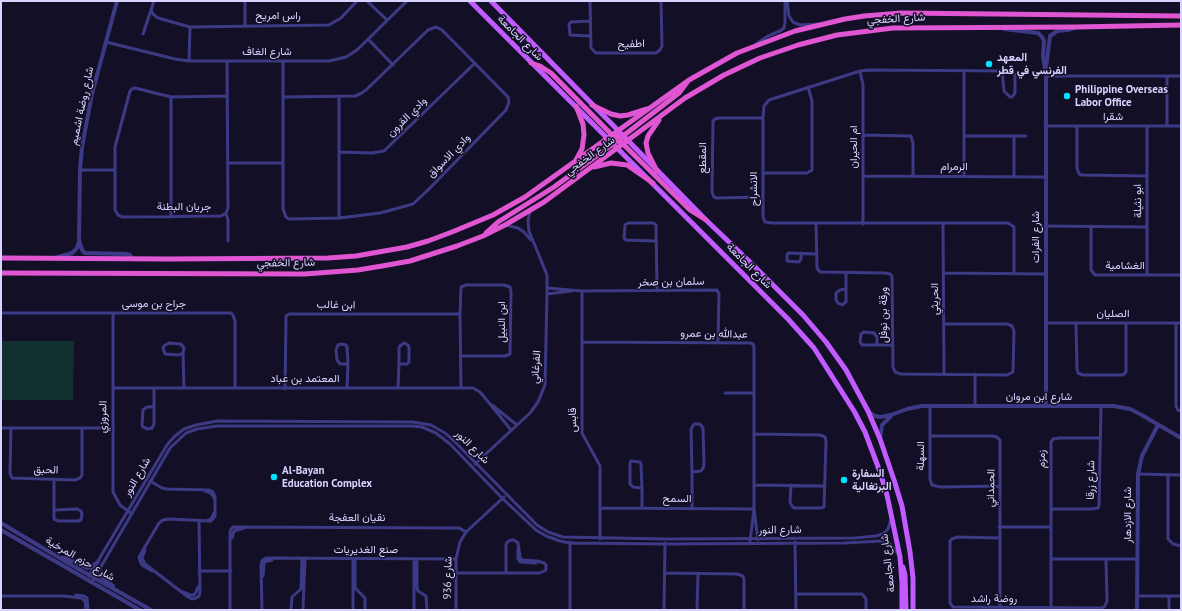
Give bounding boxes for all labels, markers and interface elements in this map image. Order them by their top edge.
street label: راس امريح [255,9,301,23]
street label: شارع الخفجي [867,11,925,27]
street label: شارع الجامعة [494,12,546,64]
street label: اطفيح [617,37,645,51]
street label: شارع الغاف [242,45,292,59]
place label: المعهد الفرنسي في قطر [997,51,1067,77]
marker: المعهد الفرنسي في قطر [984,59,994,69]
street label: شارع روضة اشميم [67,66,97,146]
place label: Philippine Overseas Labor Office [1075,83,1168,109]
marker: Philippine Overseas Labor Office [1062,91,1072,101]
street label: وادي القرون [384,94,430,140]
street label: شقرا [1103,110,1123,124]
street label: ام الحيران [847,125,861,169]
street label: وادي الاسواق [425,131,473,181]
street label: شارع الخفجي [563,134,617,178]
street label: المقطع [696,142,710,174]
street label: الرمرام [940,160,968,174]
street label: الانشراح [747,172,761,206]
street label: ابو نثيلة [1131,184,1145,218]
street label: جريان البطنة [157,200,211,214]
street label: شارع الفرات [1029,211,1043,263]
street label: شارع الجامعة [723,240,775,292]
street label: شارع الخفجي [257,256,315,270]
street label: الغشامية [1105,259,1145,273]
street label: سلمان بن صخر [637,275,705,289]
street label: الحريثي [928,283,942,315]
street label: ورقة بن نوفل [877,287,891,343]
street label: جراح بن موسى [122,297,186,311]
street label: ابن غالب [317,298,355,312]
street label: ابن النبيل [495,301,509,343]
street label: الصليان [1097,307,1129,321]
street label: عبدالله بن عمرو [680,327,748,341]
street label: الفرغاني [528,350,544,384]
street label: المعتمد بن عباد [270,372,340,386]
street label: شارع ابن مروان [1006,390,1072,404]
street label: المروزي [96,401,110,433]
street label: قابس [566,407,580,433]
street label: شارع النور [452,427,492,467]
street label: السهلة [914,441,928,471]
street label: زمزم [1035,450,1049,468]
street label: شارع النور [120,455,154,499]
street label: شارع زرقا [1084,460,1098,500]
street label: الحبق [33,463,59,477]
place label: Al-Bayan Education Complex [282,464,372,490]
place label: السفارة البرتغالية [852,467,892,493]
street label: الحمداني [984,469,998,507]
marker: Al-Bayan Education Complex [269,472,279,482]
marker: السفارة البرتغالية [839,475,849,485]
street label: شارع الازدهار [1121,487,1135,543]
street label: السمح [663,492,691,506]
street label: نقيان العفجة [329,511,385,525]
street label: شارع النور [758,523,802,537]
street label: شارع الجامعة [878,533,898,593]
street label: شارع حزم المرخية [43,534,117,584]
street label: صنع الغديريات [334,543,398,557]
street label: شارع 936 [441,556,455,600]
street label: روضة راشد [971,592,1017,606]

